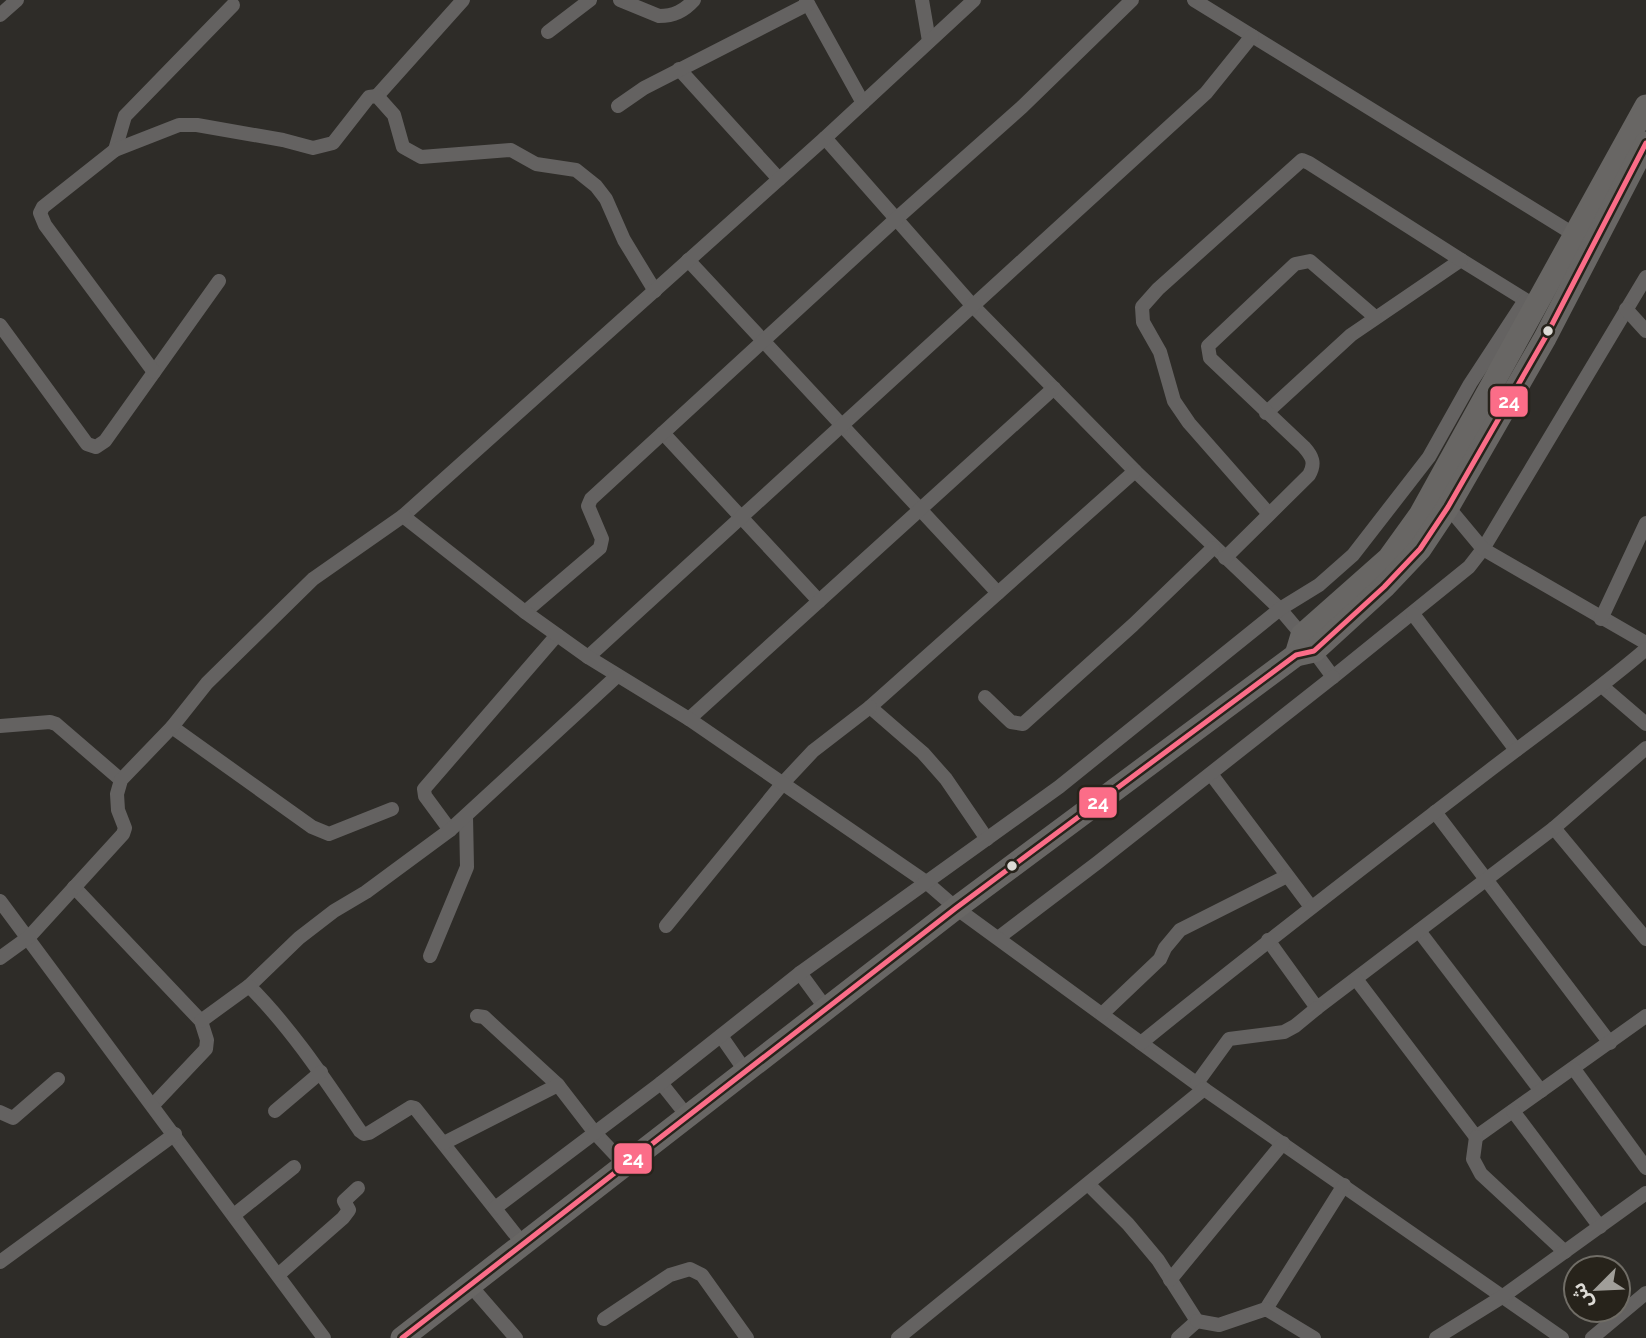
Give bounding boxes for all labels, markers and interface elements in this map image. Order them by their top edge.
unlabelled marker [1541,324,1555,338]
line badge: 24 [1489,385,1529,418]
text: 24 [1498,390,1520,412]
line badge: 24 [1078,786,1118,819]
text: 24 [1087,791,1109,813]
unlabelled marker [1005,859,1019,873]
line badge: 24 [613,1142,653,1175]
text: 24 [622,1147,644,1169]
north arrow [1562,1254,1632,1324]
text: ش [1566,1280,1597,1312]

